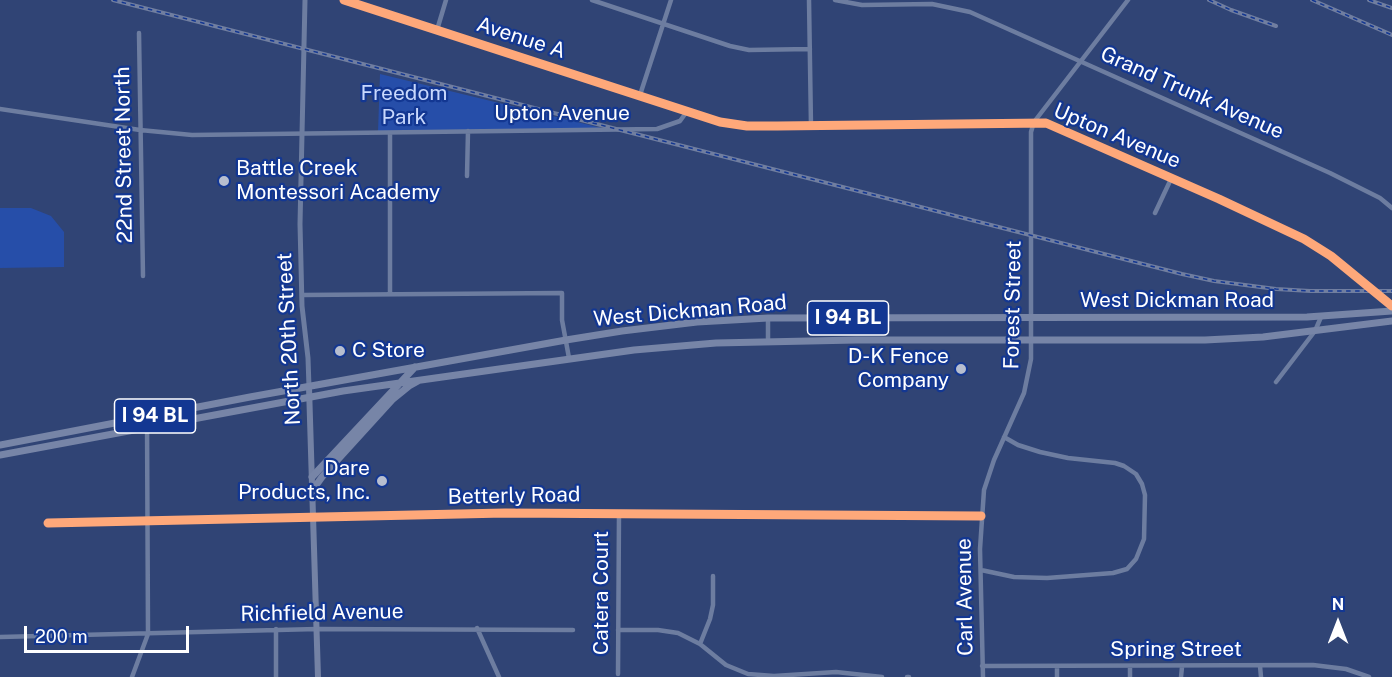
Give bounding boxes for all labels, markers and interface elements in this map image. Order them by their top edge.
street label: Avenue A [473,12,569,64]
street label: Grand Trunk Avenue [1096,41,1288,145]
street label: 22nd Street North [110,66,138,244]
park label: Freedom Park [361,81,447,131]
street label: Upton Avenue [1050,98,1184,174]
street label: Upton Avenue [494,101,630,127]
place label: Battle Creek Montessori Academy [236,156,440,206]
marker: Battle Creek Montessori Academy [217,174,231,188]
street label: Forest Street [999,240,1027,370]
street label: North 20th Street [272,252,306,426]
street label: West Dickman Road [1080,288,1274,314]
street label: West Dickman Road [592,290,788,332]
road number: I 94 BL [808,301,888,335]
place label: C Store [352,338,425,364]
marker: C Store [333,344,347,358]
place label: D-K Fence Company [848,344,949,394]
marker: D-K Fence Company [954,362,968,376]
road number: I 94 BL [114,399,195,433]
place label: Dare Products, Inc. [238,456,370,506]
marker: Dare Products, Inc. [375,474,389,488]
street label: Betterly Road [447,482,581,510]
street label: Catera Court [589,531,615,655]
street label: Carl Avenue [951,538,979,656]
north arrow [1308,593,1368,653]
text: N [1332,595,1344,614]
street label: Richfield Avenue [240,599,404,627]
scale bar [27,614,192,652]
text: 200 m [35,626,88,647]
street label: Spring Street [1110,637,1242,663]

